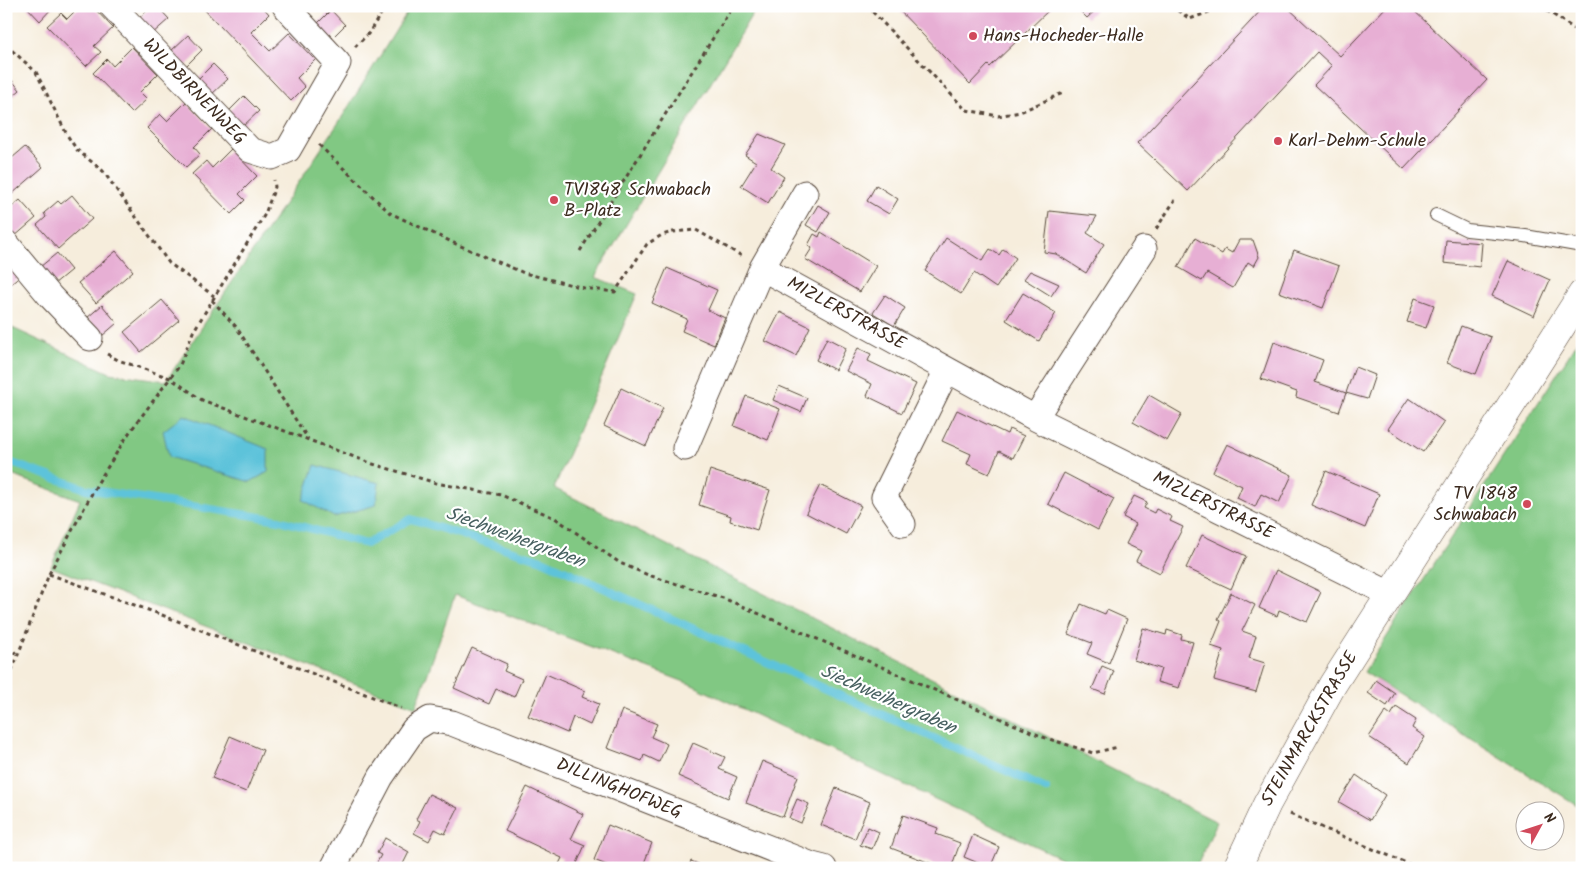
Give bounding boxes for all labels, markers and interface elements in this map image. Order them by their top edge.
place label: Hans-Hocheder-Halle [983,22,1144,51]
marker: Hans-Hocheder-Halle [967,30,979,42]
street label: WILDBIRNENWEG [135,32,253,152]
place label: Karl-Dehm-Schule [1288,127,1426,156]
marker: Karl-Dehm-Schule [1272,135,1284,147]
place label: TV1848 Schwabach B-Platz [564,176,711,226]
marker: TV1848 Schwabach B-Platz [548,194,560,206]
street label: MIZLERSTRASSE [781,269,911,359]
street label: MIZLERSTRASSE [1147,464,1279,548]
place label: TV 1848 Schwabach [1434,480,1517,530]
marker: TV 1848 Schwabach [1521,498,1533,510]
water label: Siechweihergraben [441,499,590,578]
street label: STEINMARCKSTRASSE [1254,646,1367,812]
water label: Siechweihergraben [815,657,962,744]
street label: DILLINGHOFWEG [552,751,686,827]
north arrow [1516,802,1566,852]
text: N [1538,808,1561,829]

